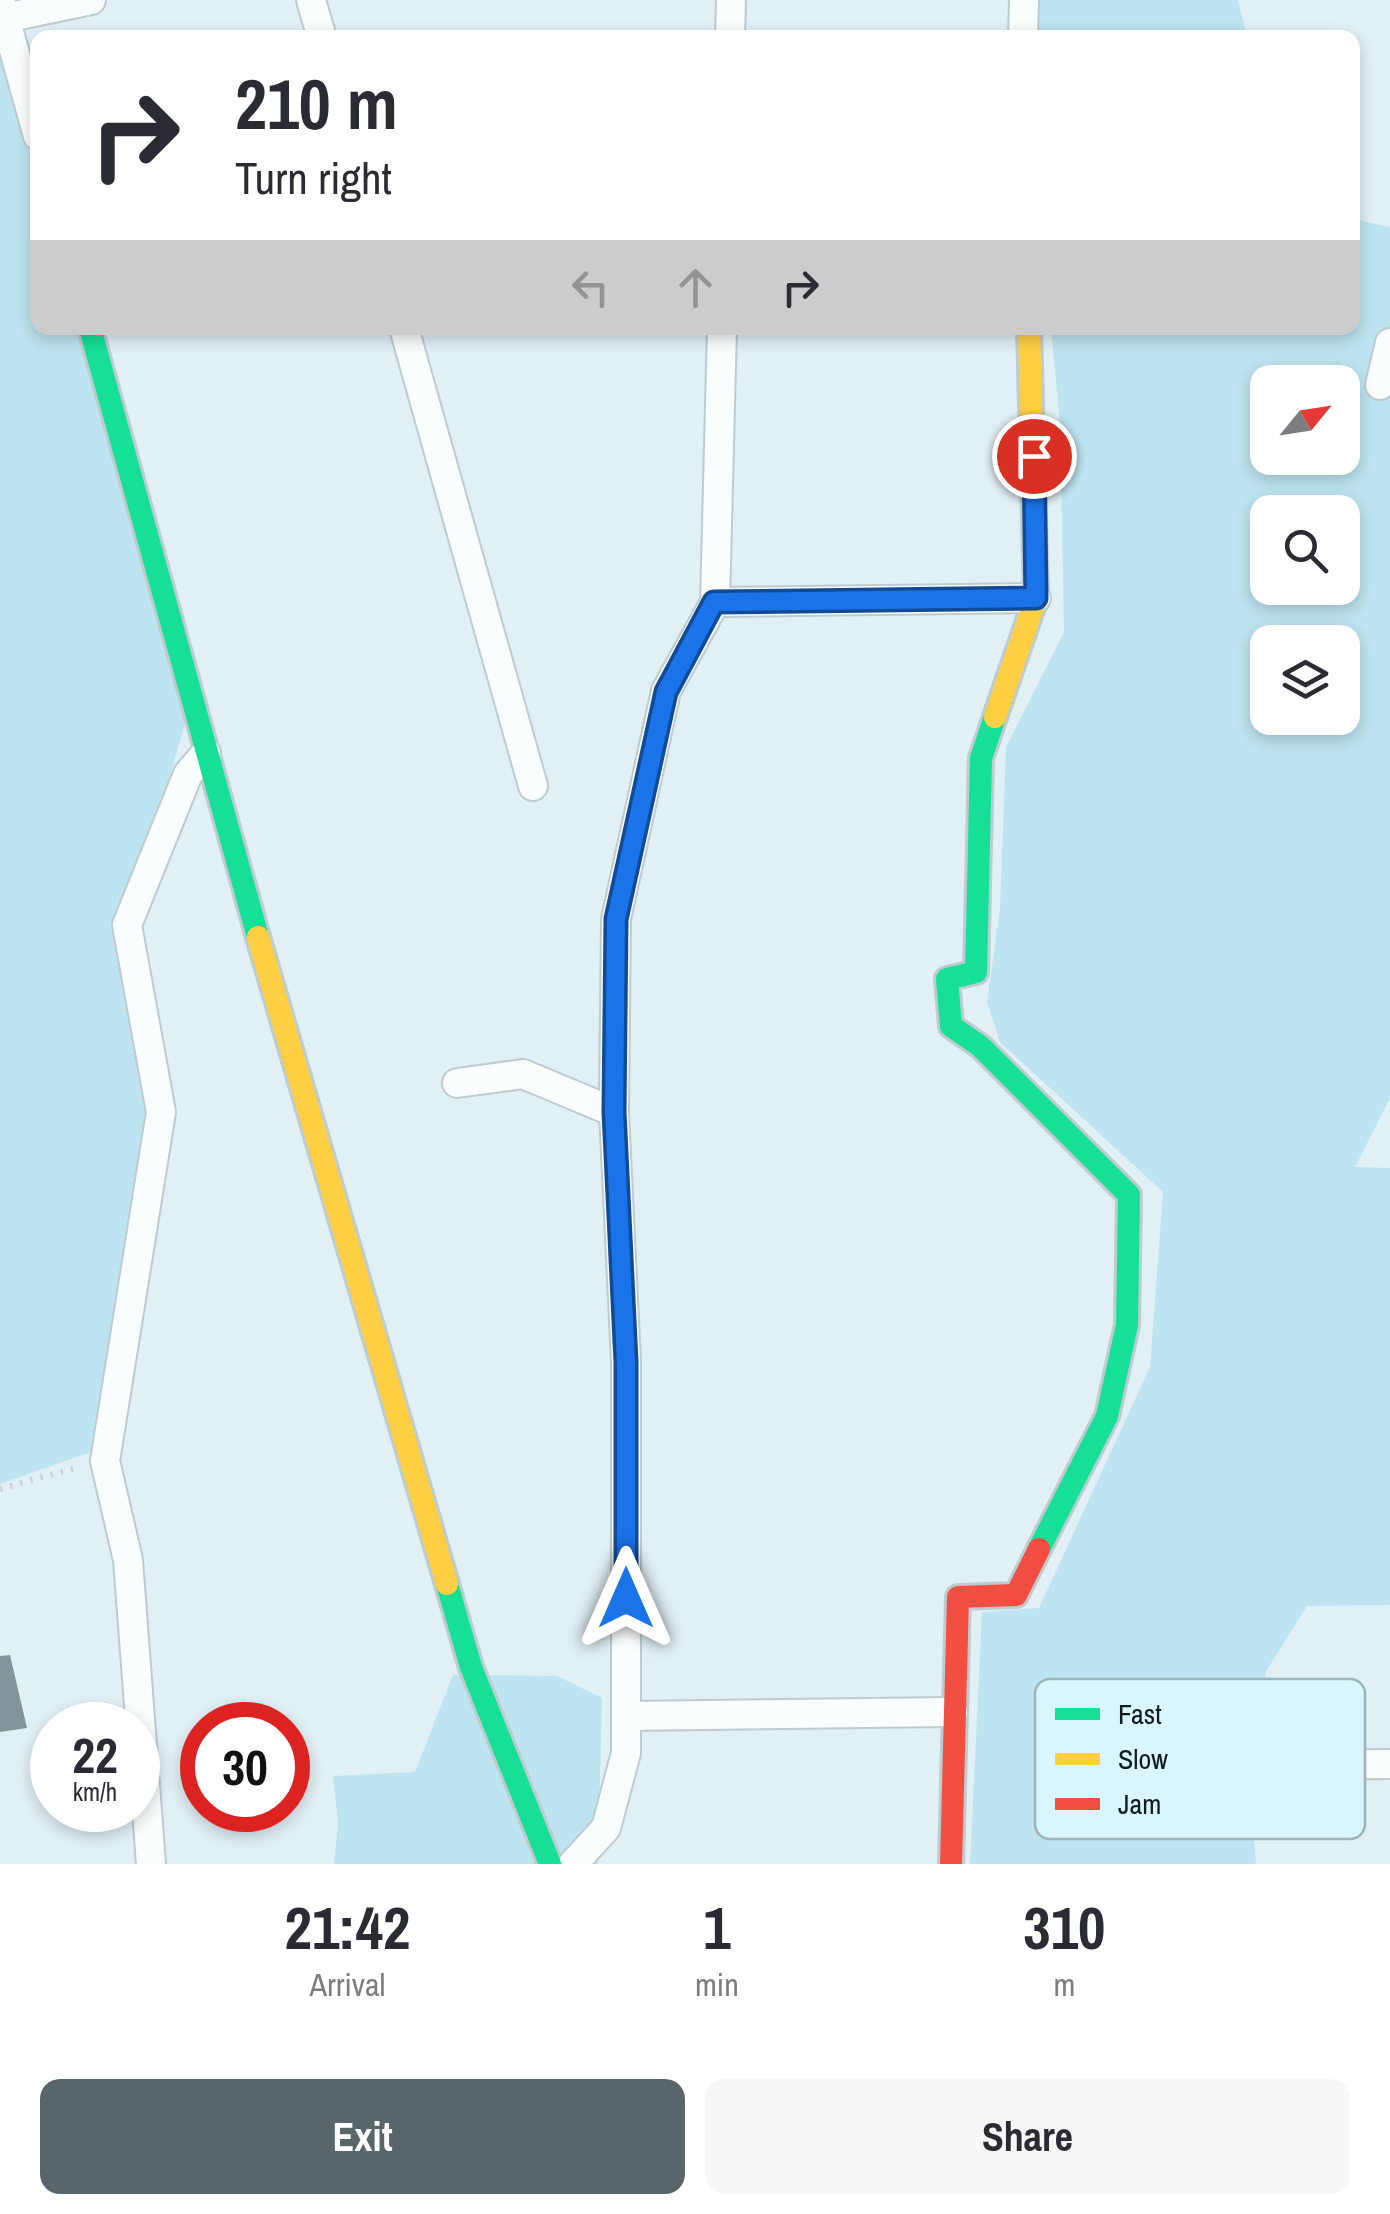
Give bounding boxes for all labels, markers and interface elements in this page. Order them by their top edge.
text: 210 m [235,57,398,151]
icon: right [70,70,200,200]
text: Turn right [235,147,392,208]
icon: left [563,260,618,315]
icon: ahead [668,260,723,315]
icon: right [773,260,828,315]
north arrow [1250,365,1360,475]
map controls [1250,365,1360,735]
pin [992,414,1077,499]
icon: arrive [1007,429,1062,484]
button: search [1250,495,1360,605]
button: layers [1250,625,1360,735]
position arrow [574,1546,678,1650]
legend [1035,1679,1365,1839]
text: Fast [1118,1695,1162,1733]
speed limit sign: 30 [180,1702,310,1832]
text: 22 [72,1721,118,1789]
text: Slow [1118,1740,1168,1778]
text: km/h [73,1775,117,1809]
text: Jam [1118,1785,1161,1823]
text: 21:42 [285,1887,410,1968]
text: 1 [703,1887,731,1968]
text: 310 [1023,1887,1105,1968]
text: Arrival [310,1963,385,2006]
text: min [695,1963,739,2006]
text: m [1053,1963,1075,2006]
button: Exit [40,2079,685,2194]
button: Share [705,2079,1350,2194]

